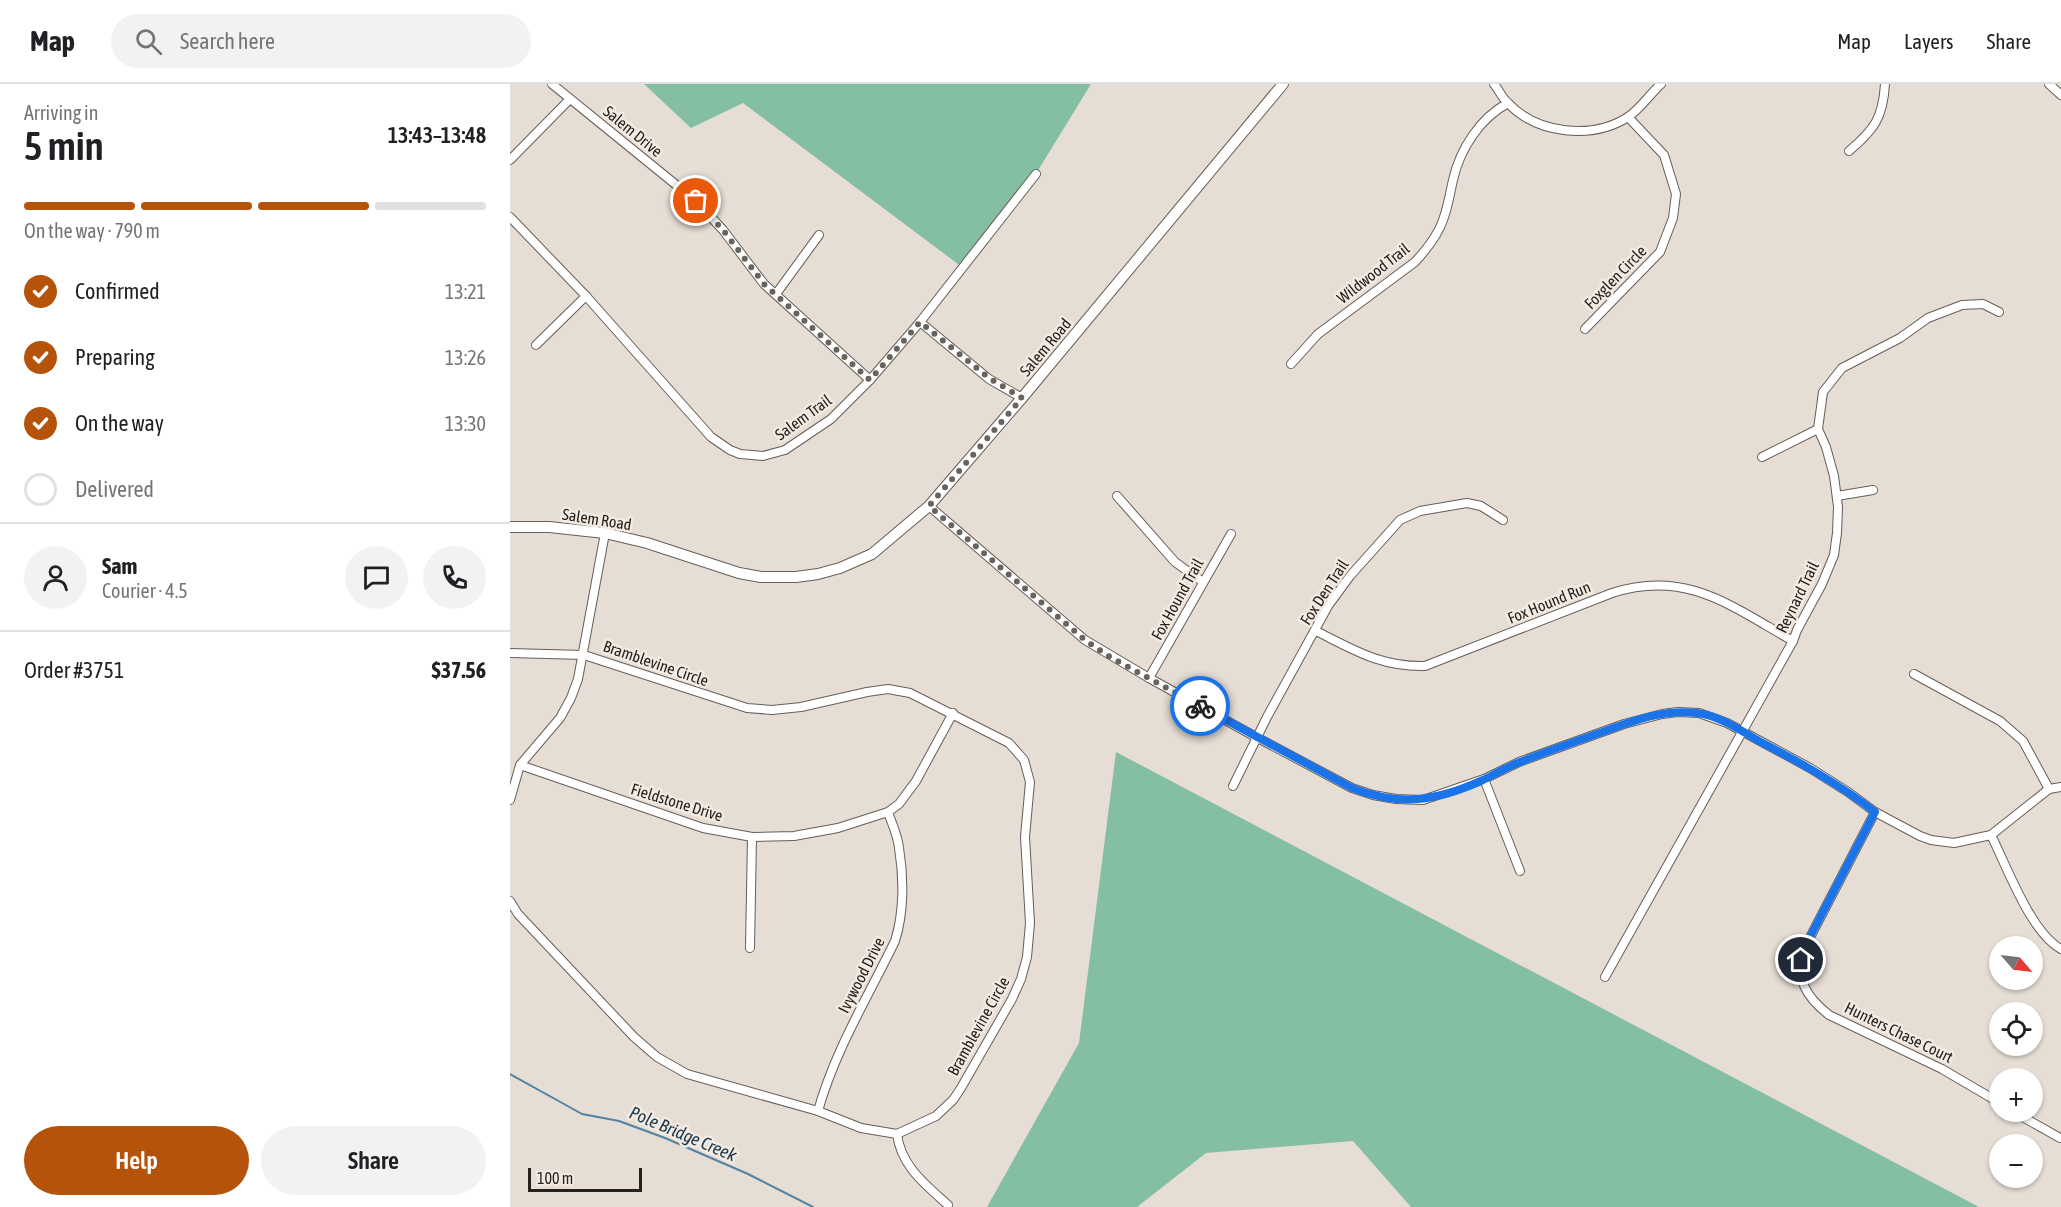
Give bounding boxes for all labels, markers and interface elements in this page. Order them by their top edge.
search box [111,14,531,68]
text: Map [30,25,75,57]
icon: search [132,25,165,58]
text: Search here [180,28,275,54]
text: Map [1837,29,1871,53]
text: Layers [1904,29,1954,53]
text: Share [1987,29,2031,53]
text: Arriving in [24,101,98,124]
street label: Salem Drive [600,102,666,160]
text: 13:43–13:48 [388,122,486,148]
text: 5 min [24,124,104,168]
pin [670,175,721,226]
icon: bag [679,184,712,217]
text: On the way · 790 m [24,219,160,242]
street label: Wildwood Trail [1333,239,1413,307]
street label: Foxglen Circle [1580,242,1650,313]
icon: check [24,275,57,308]
text: Confirmed [75,278,160,304]
text: 13:21 [445,280,486,303]
street label: Salem Road [1016,314,1074,380]
icon: check [24,341,57,374]
text: Preparing [75,344,155,370]
text: 13:26 [445,346,486,369]
street label: Salem Trail [771,390,835,443]
icon: check [24,407,57,440]
text: On the way [75,410,164,436]
text: 13:30 [445,412,486,435]
text: Delivered [75,476,154,502]
street label: Salem Road [561,505,633,533]
button: person [24,546,87,609]
button: chat [345,546,408,609]
button: phone [423,546,486,609]
text: Sam [102,553,137,579]
street label: Fox Hound Trail [1147,555,1207,643]
street label: Fox Den Trail [1296,555,1352,628]
street label: Reynard Trail [1772,558,1823,636]
street label: Fox Hound Run [1505,577,1593,627]
text: Courier · 4.5 [102,579,188,602]
street label: Bramblevine Circle [601,637,711,689]
text: Order #3751 [24,657,124,683]
text: $37.56 [431,657,486,683]
courier [1170,676,1230,736]
icon: bike [1184,690,1217,723]
street label: Fieldstone Drive [629,780,725,824]
street label: Ivywood Drive [834,934,889,1016]
pin [1775,934,1826,985]
north arrow [1989,936,2043,990]
map controls [1989,936,2043,1188]
icon: home [1784,943,1817,976]
street label: Bramblevine Circle [943,973,1013,1079]
street label: Hunters Chase Court [1842,998,1956,1066]
button: locate [1989,1002,2043,1056]
button: + [1989,1068,2043,1122]
water label: Pole Bridge Creek [626,1102,741,1166]
button: Help [24,1126,249,1195]
button: Share [261,1126,486,1195]
button: − [1989,1134,2043,1188]
scale bar [528,1165,642,1192]
text: 100 m [537,1169,573,1187]

